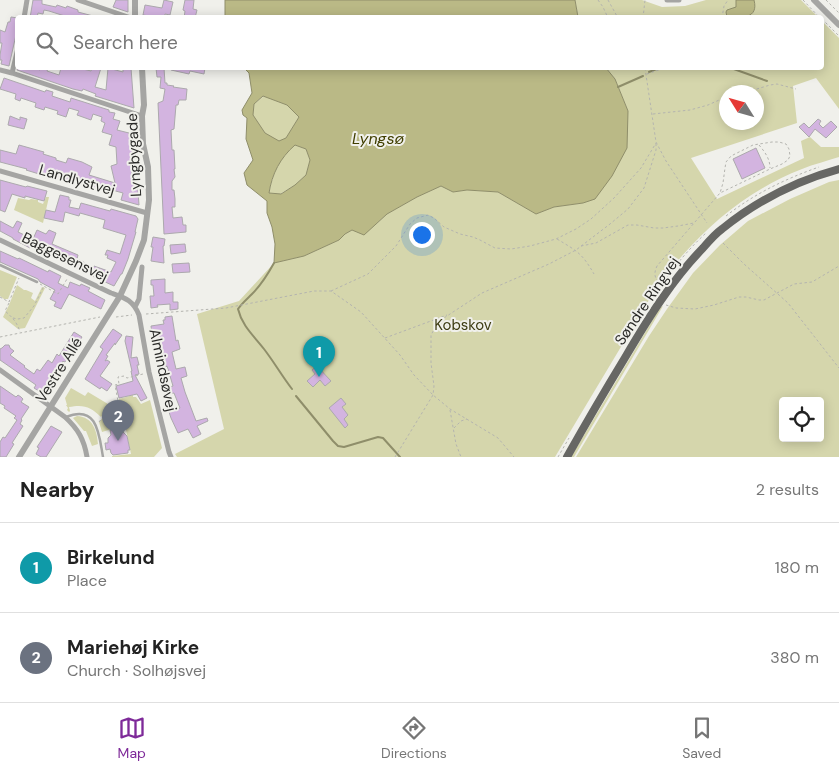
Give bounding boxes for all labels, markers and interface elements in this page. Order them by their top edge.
search box [15,15,824,70]
icon: search [33,29,61,57]
text: Search here [73,30,178,55]
north arrow [719,85,764,130]
street label: Lyngbygade [122,113,146,197]
water label: Lyngsø [352,128,405,149]
street label: Landlystvej [37,160,117,200]
your location [409,222,435,248]
street label: Baggesensvej [19,227,111,287]
street label: Søndre Ringvej [610,253,684,349]
park label: Kobskov [434,315,492,335]
street label: Almindsøvej [144,327,182,413]
street label: Vestre Allé [31,333,87,407]
pin: 1 [303,336,335,377]
map controls [779,397,824,442]
button: locate [779,397,824,442]
pin: 2 [102,400,134,441]
text: Nearby [20,476,94,504]
text: 2 results [756,479,819,500]
text: Birkelund [67,545,155,570]
text: 1 [33,557,39,578]
text: 180 m [775,557,819,578]
text: Place [67,570,107,591]
text: Mariehøj Kirke [67,635,199,660]
text: 2 [31,647,41,668]
text: 380 m [770,647,819,668]
text: Church · Solhøjsvej [67,660,206,681]
tab: Map [118,714,146,762]
tab: Directions [381,714,447,762]
tab: Saved [682,714,721,762]

